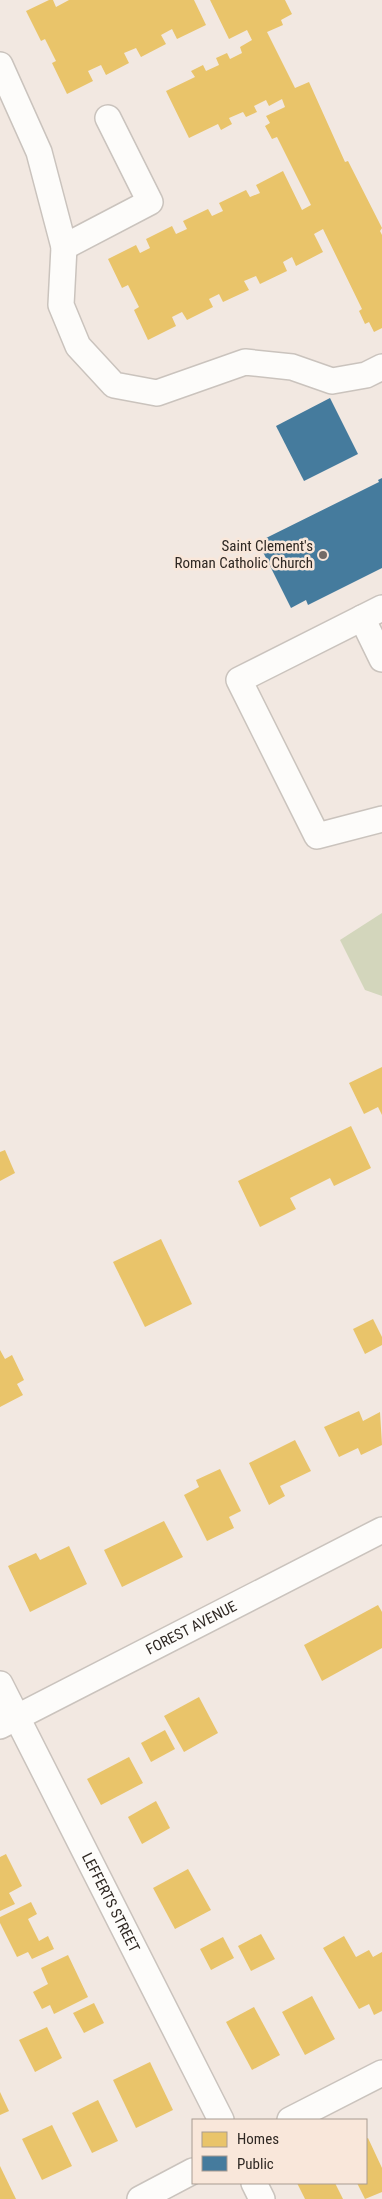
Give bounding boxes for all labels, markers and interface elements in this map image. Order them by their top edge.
place label: Saint Clement's Roman Catholic Church [175,537,313,572]
marker: Saint Clement's Roman Catholic Church [317,549,329,561]
street label: FOREST AVENUE [143,1597,240,1659]
street label: LEFFERTS STREET [78,1850,144,1956]
legend [192,2119,367,2184]
text: Homes [237,2130,279,2148]
text: Public [237,2155,274,2173]

